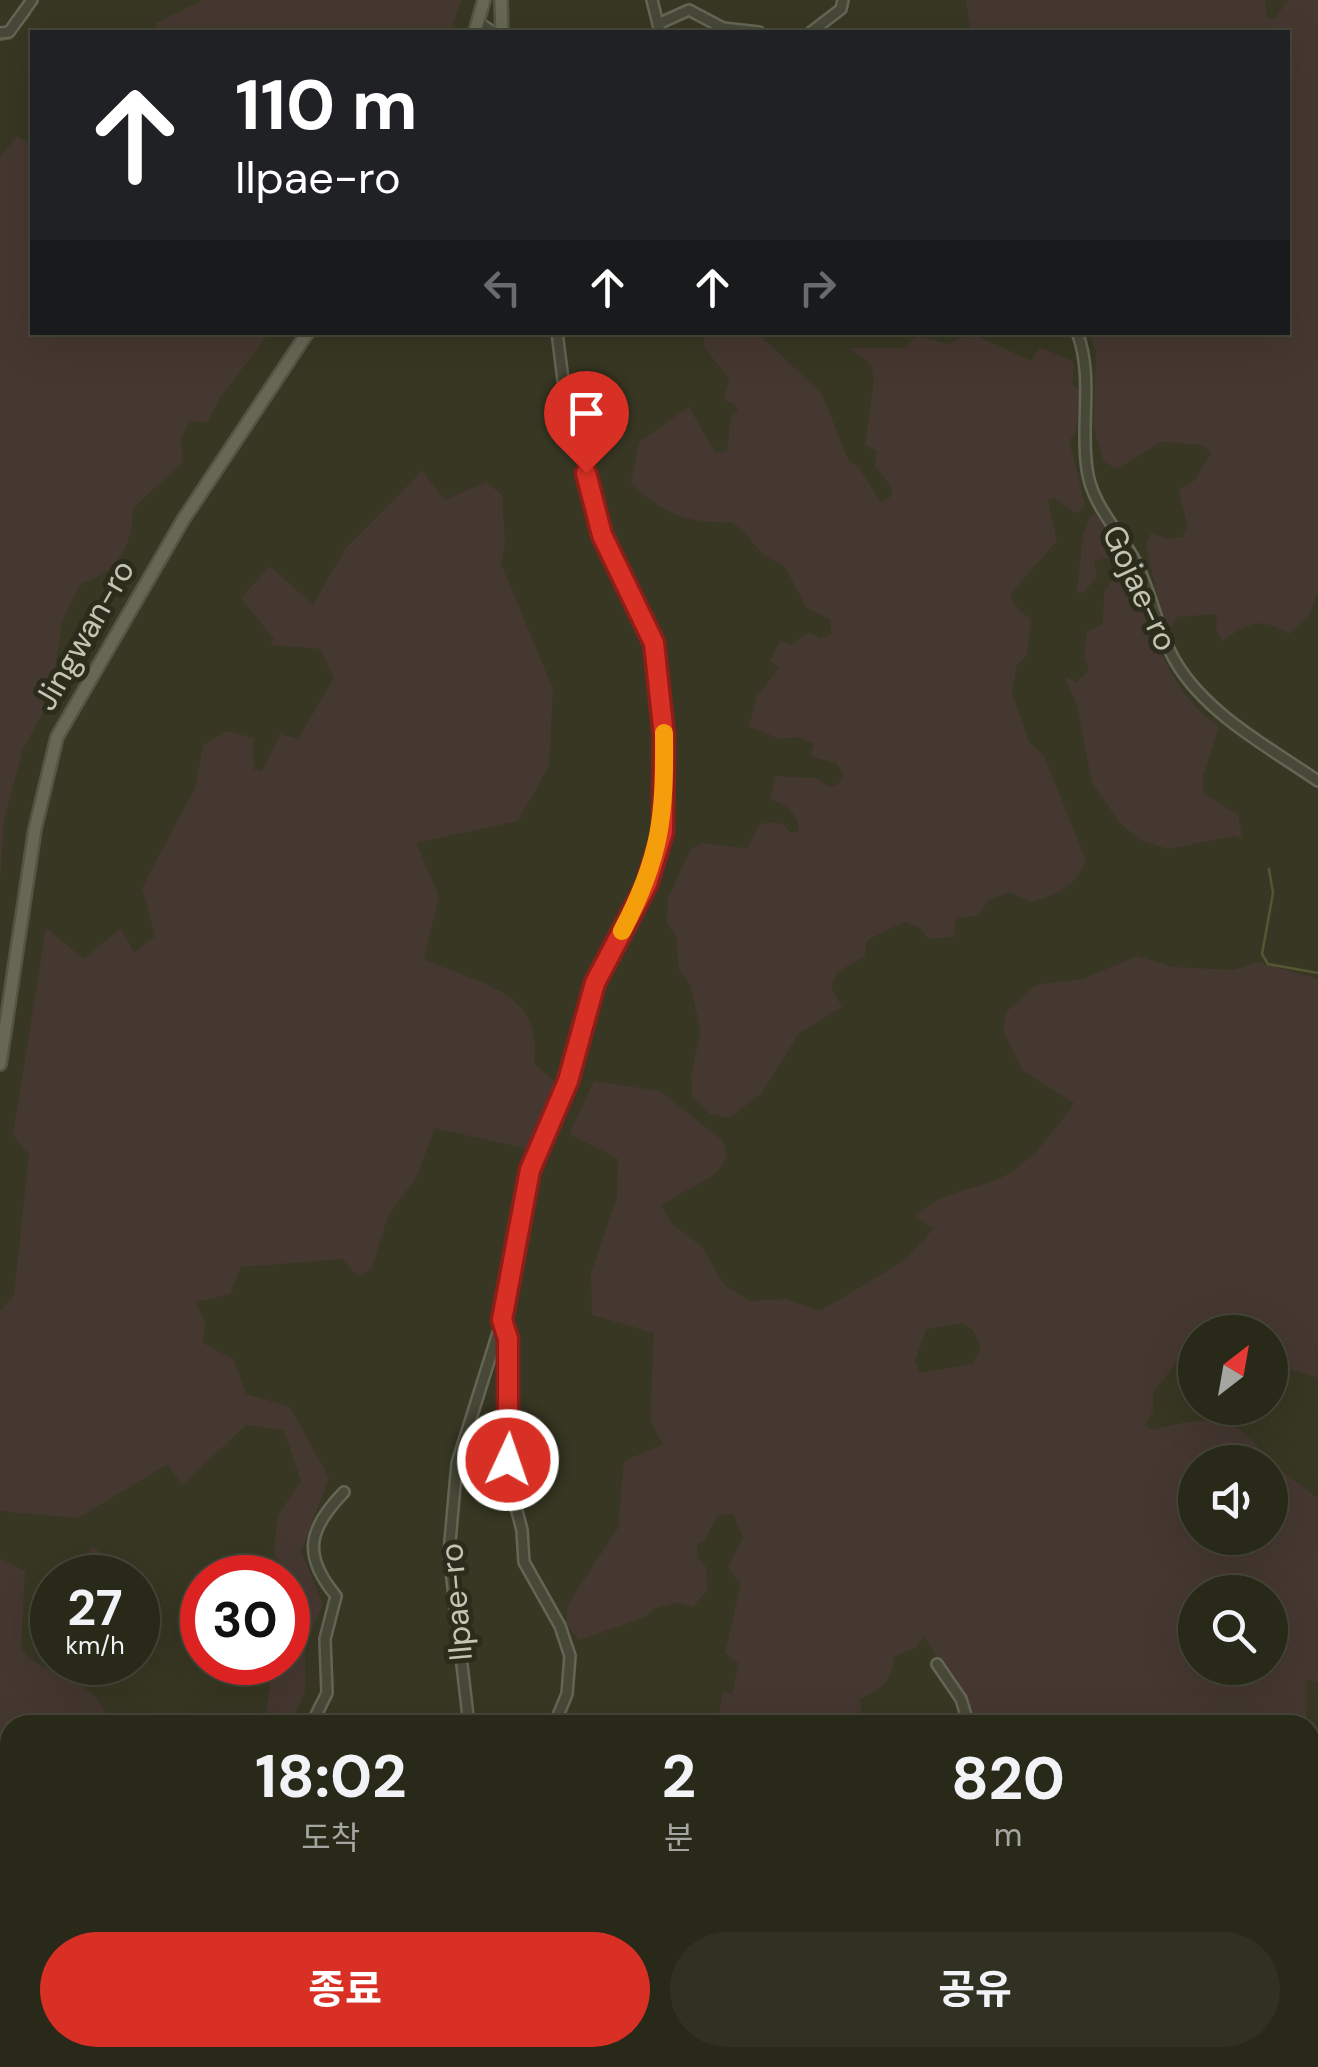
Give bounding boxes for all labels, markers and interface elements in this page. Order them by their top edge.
text: 110 m [235,60,418,151]
icon: ahead [70,70,200,200]
text: Ilpae-ro [235,148,401,207]
icon: left [475,260,530,315]
icon: ahead [580,260,635,315]
icon: ahead [685,260,740,315]
icon: right [790,260,845,315]
pin [544,371,629,474]
icon: arrive [559,386,614,441]
street label: Gojae-ro [1093,518,1187,658]
street label: Jingwan-ro [24,552,144,718]
north arrow [1178,1315,1288,1425]
map controls [1178,1315,1288,1685]
position arrow [456,1408,560,1512]
button: sound [1178,1445,1288,1555]
street label: Ilpae-ro [430,1542,482,1662]
speed limit sign: 30 [180,1555,310,1685]
text: 27 [67,1575,123,1641]
button: search [1178,1575,1288,1685]
text: km/h [65,1629,125,1662]
text: 18:02 [255,1737,407,1816]
text: 2 [661,1737,696,1816]
text: 820 [951,1739,1065,1818]
text: m [994,1814,1022,1856]
text: 도착 [301,1817,360,1859]
text: 분 [664,1817,693,1859]
button: 종료 [40,1932,650,2047]
button: 공유 [670,1932,1280,2047]

